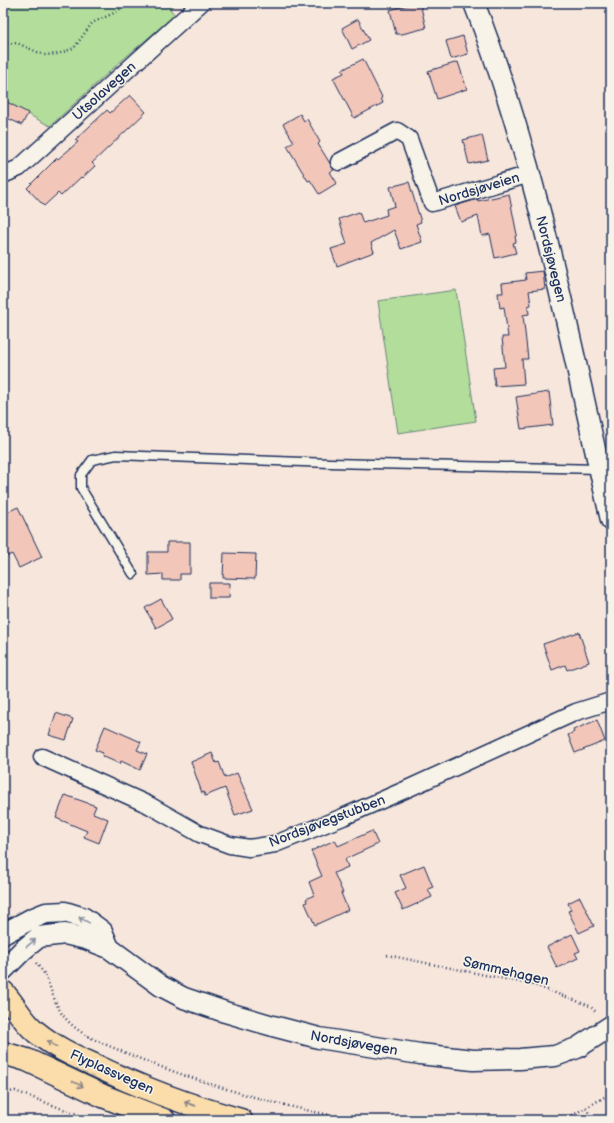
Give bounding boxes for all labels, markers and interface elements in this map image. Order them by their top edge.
street label: Utsolavegen [69,58,139,124]
street label: Nordsjøveien [436,169,522,209]
street label: Nordsjøvegen [532,214,570,304]
street label: Nordsjøvegstubben [266,791,388,851]
one-way arrow [78,915,90,923]
one-way arrow [26,939,37,948]
street label: Sømmehagen [461,953,551,989]
street label: Nordsjøvegen [309,1027,399,1059]
one-way arrow [47,1040,58,1048]
street label: Flyplassvegen [67,1046,157,1098]
one-way arrow [71,1081,83,1088]
one-way arrow [184,1100,196,1108]

